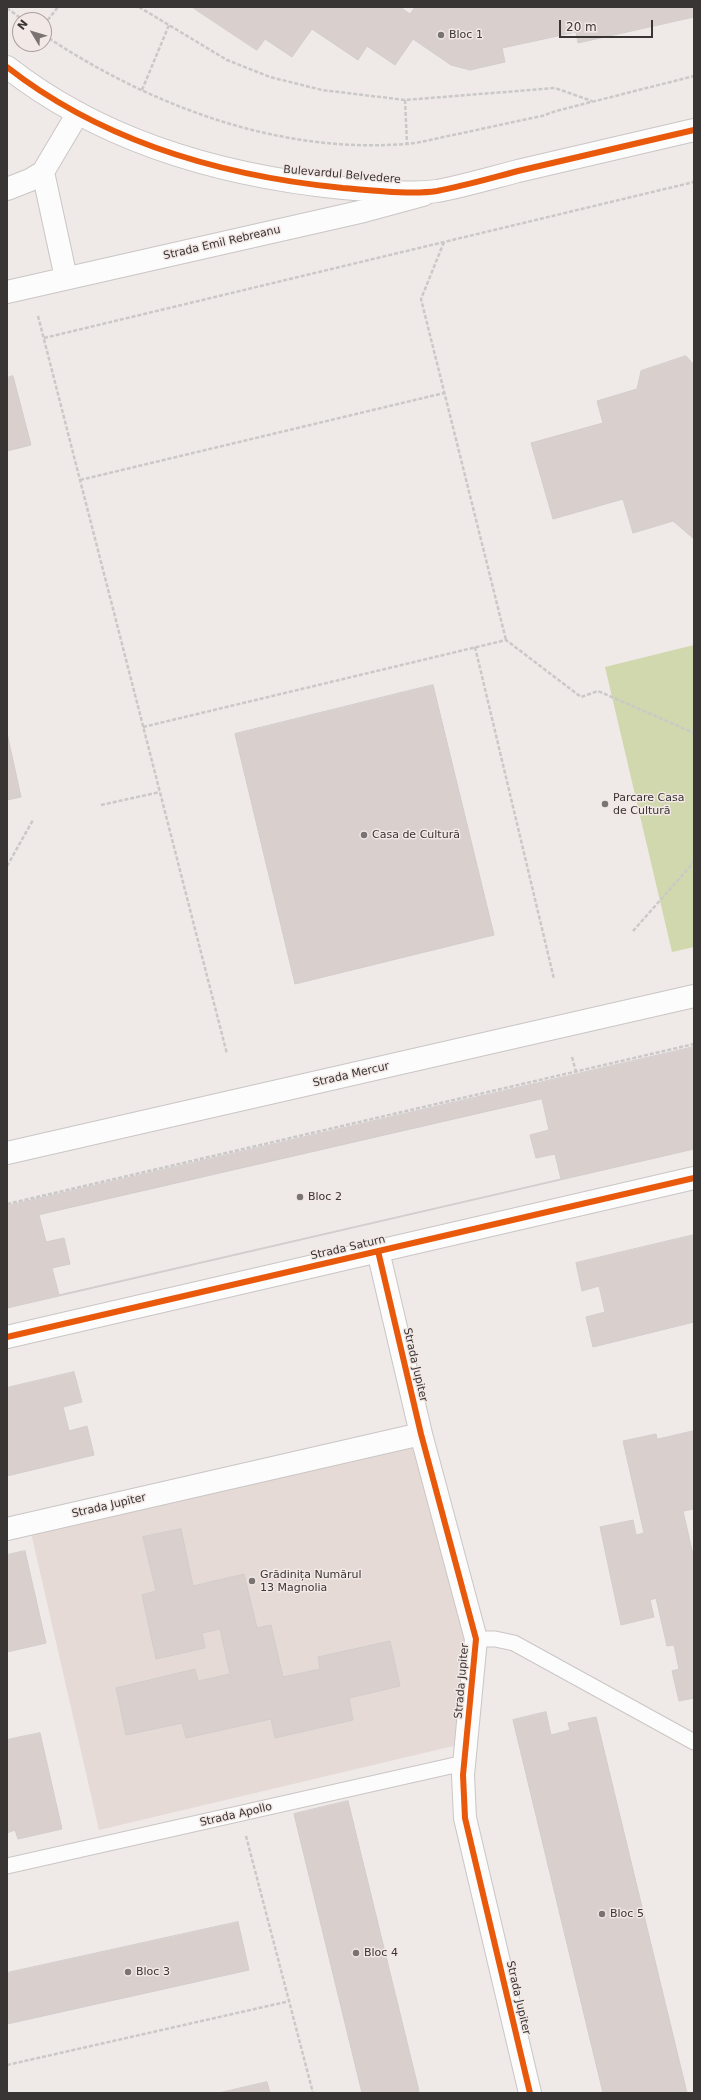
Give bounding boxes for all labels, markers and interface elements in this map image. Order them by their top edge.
north arrow [12,12,52,52]
scale bar [561,12,655,38]
text: N [15,17,31,33]
text: 20 m [566,20,597,34]
place label: Bloc 1 [449,28,483,42]
marker: Bloc 1 [436,30,446,40]
street label: Bulevardul Belvedere [283,163,401,187]
street label: Strada Emil Rebreanu [162,223,282,263]
place label: Parcare Casa de Cultură [613,791,684,817]
marker: Parcare Casa de Cultură [600,799,610,809]
place label: Casa de Cultură [372,828,460,842]
marker: Casa de Cultură [359,830,369,840]
street label: Strada Mercur [312,1060,390,1090]
place label: Bloc 2 [308,1190,342,1204]
marker: Bloc 2 [295,1192,305,1202]
street label: Strada Saturn [309,1233,387,1263]
street label: Strada Jupiter [400,1327,430,1403]
street label: Strada Jupiter [71,1491,147,1521]
place label: Grădinița Numărul 13 Magnolia [260,1568,362,1594]
marker: Grădinița Numărul 13 Magnolia [247,1576,257,1586]
street label: Strada Jupiter [452,1643,472,1719]
street label: Strada Apollo [199,1800,273,1830]
place label: Bloc 5 [610,1907,644,1921]
marker: Bloc 5 [597,1909,607,1919]
place label: Bloc 4 [364,1946,398,1960]
marker: Bloc 4 [351,1948,361,1958]
street label: Strada Jupiter [503,1960,533,2036]
place label: Bloc 3 [136,1965,170,1979]
marker: Bloc 3 [123,1967,133,1977]

